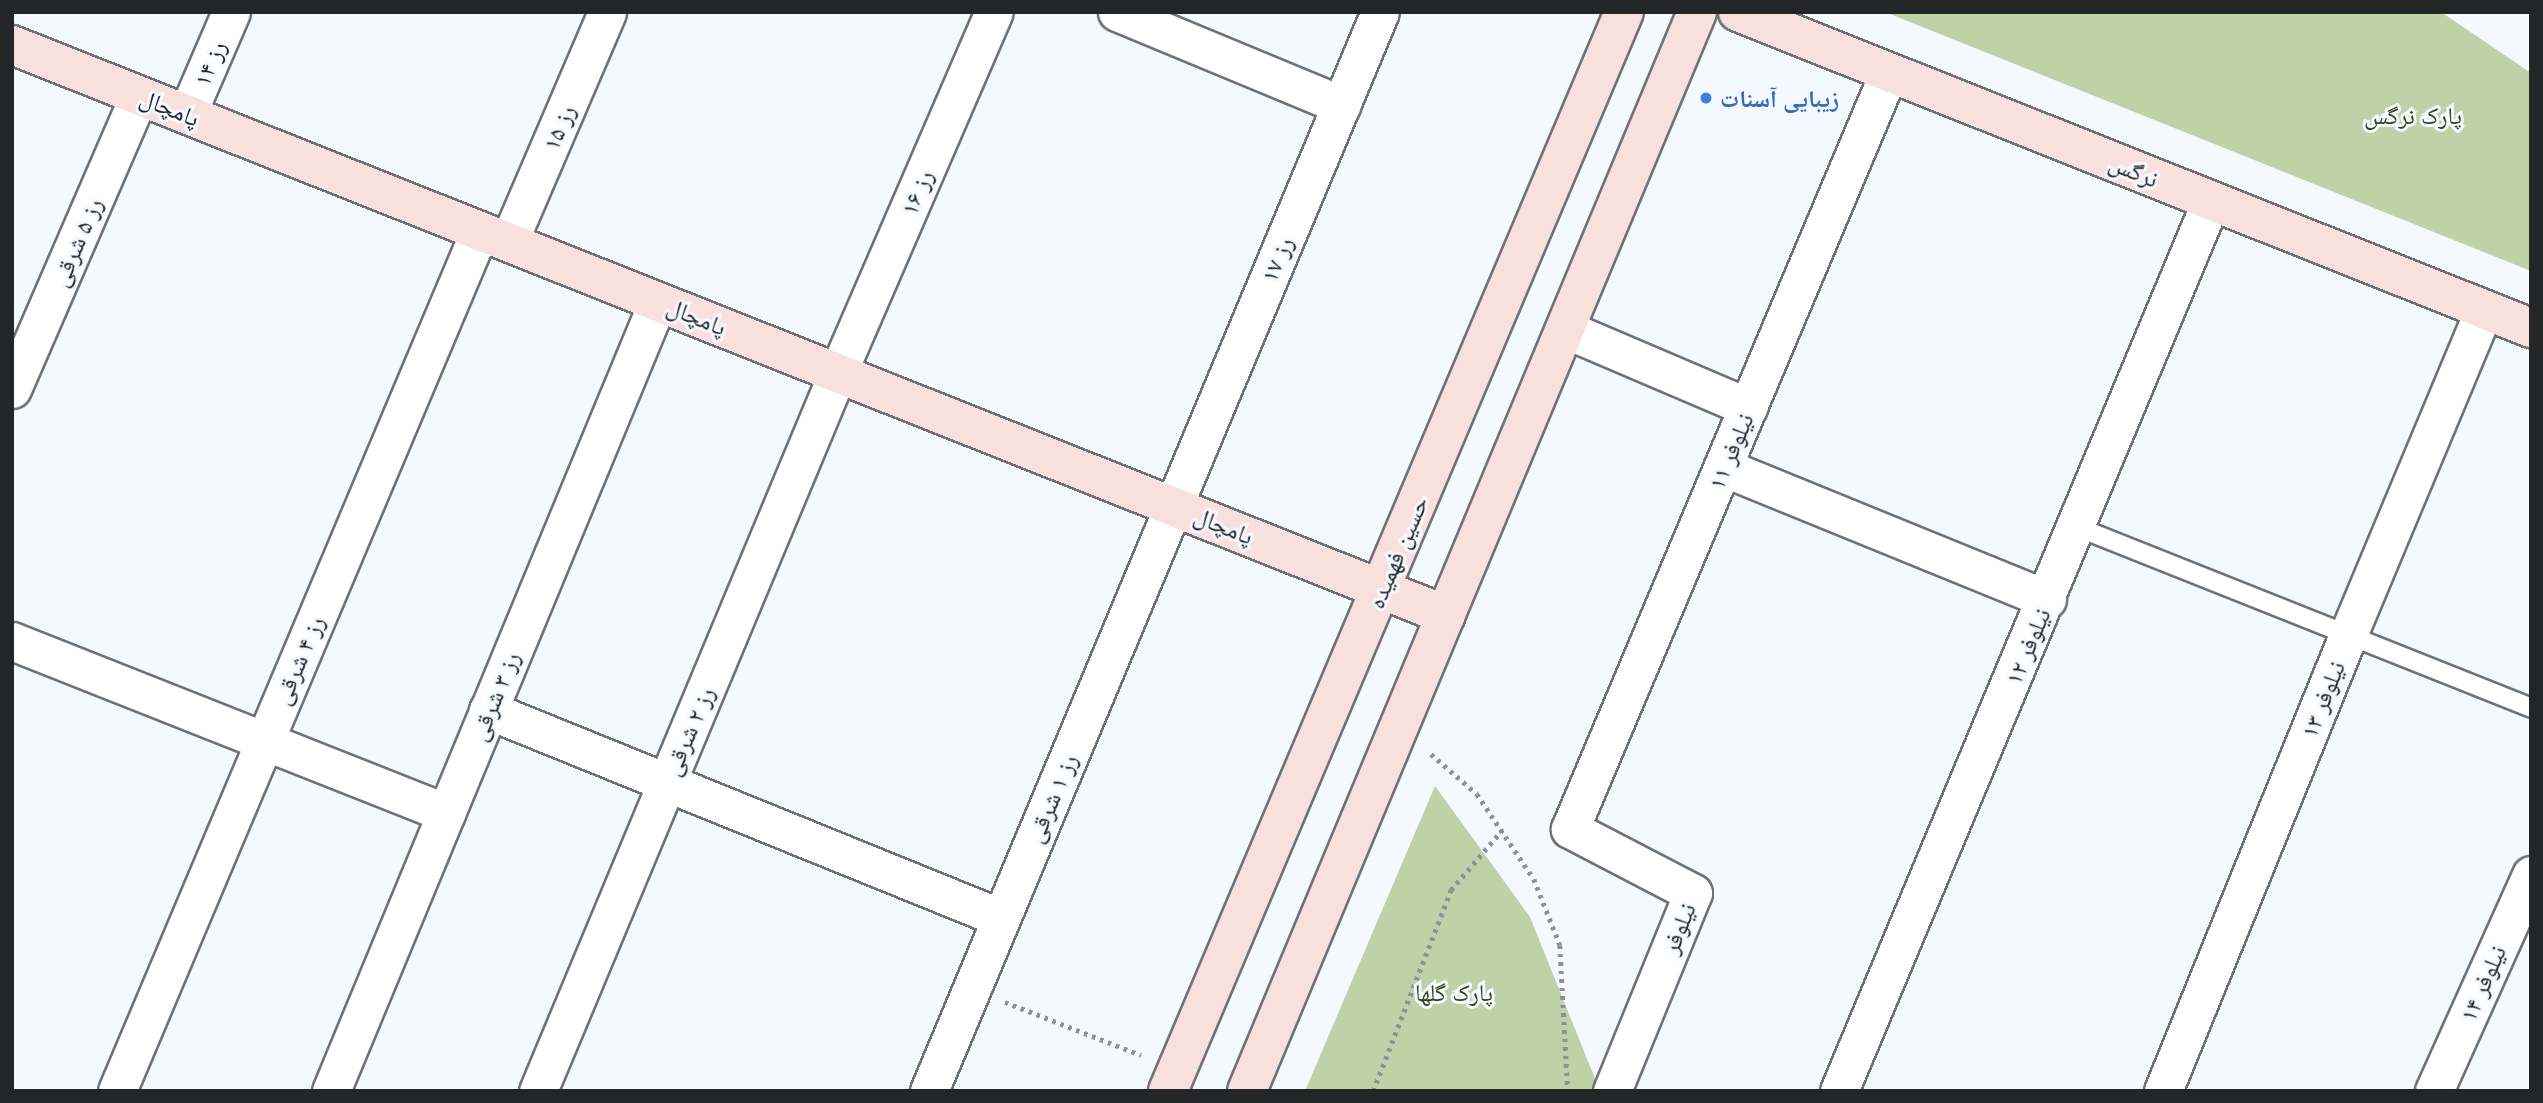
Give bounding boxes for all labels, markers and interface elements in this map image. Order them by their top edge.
street label: رز ۱۴ [187,36,231,90]
street label: پامچال [136,82,204,132]
place label: زیبایی آسنات [1720,84,1839,112]
marker: زیبایی آسنات [1698,90,1714,106]
street label: رز ۱۵ [536,100,580,154]
park label: پارک نرگس [2364,101,2462,129]
street label: نرگس [2105,147,2163,193]
street label: رز ۱۶ [894,165,938,219]
street label: رز ۵ شرقی [44,193,108,291]
street label: رز ۱۷ [1254,232,1298,286]
street label: پامچال [663,291,731,341]
street label: نیلوفر ۱۱ [1701,409,1759,493]
street label: حسین فهمیده [1360,492,1434,612]
street label: پامچال [1190,500,1258,550]
street label: نیلوفر ۱۲ [1998,604,2056,688]
street label: رز ۴ شرقی [266,611,330,709]
street label: رز ۳ شرقی [463,647,525,745]
street label: نیلوفر ۱۳ [2294,657,2350,741]
street label: رز ۲ شرقی [656,682,720,780]
street label: رز ۱ شرقی [1019,749,1083,847]
street label: نیلوفر [1655,898,1701,958]
street label: نیلوفر ۱۴ [2453,941,2511,1025]
park label: پارک گلها [1415,978,1493,1006]

